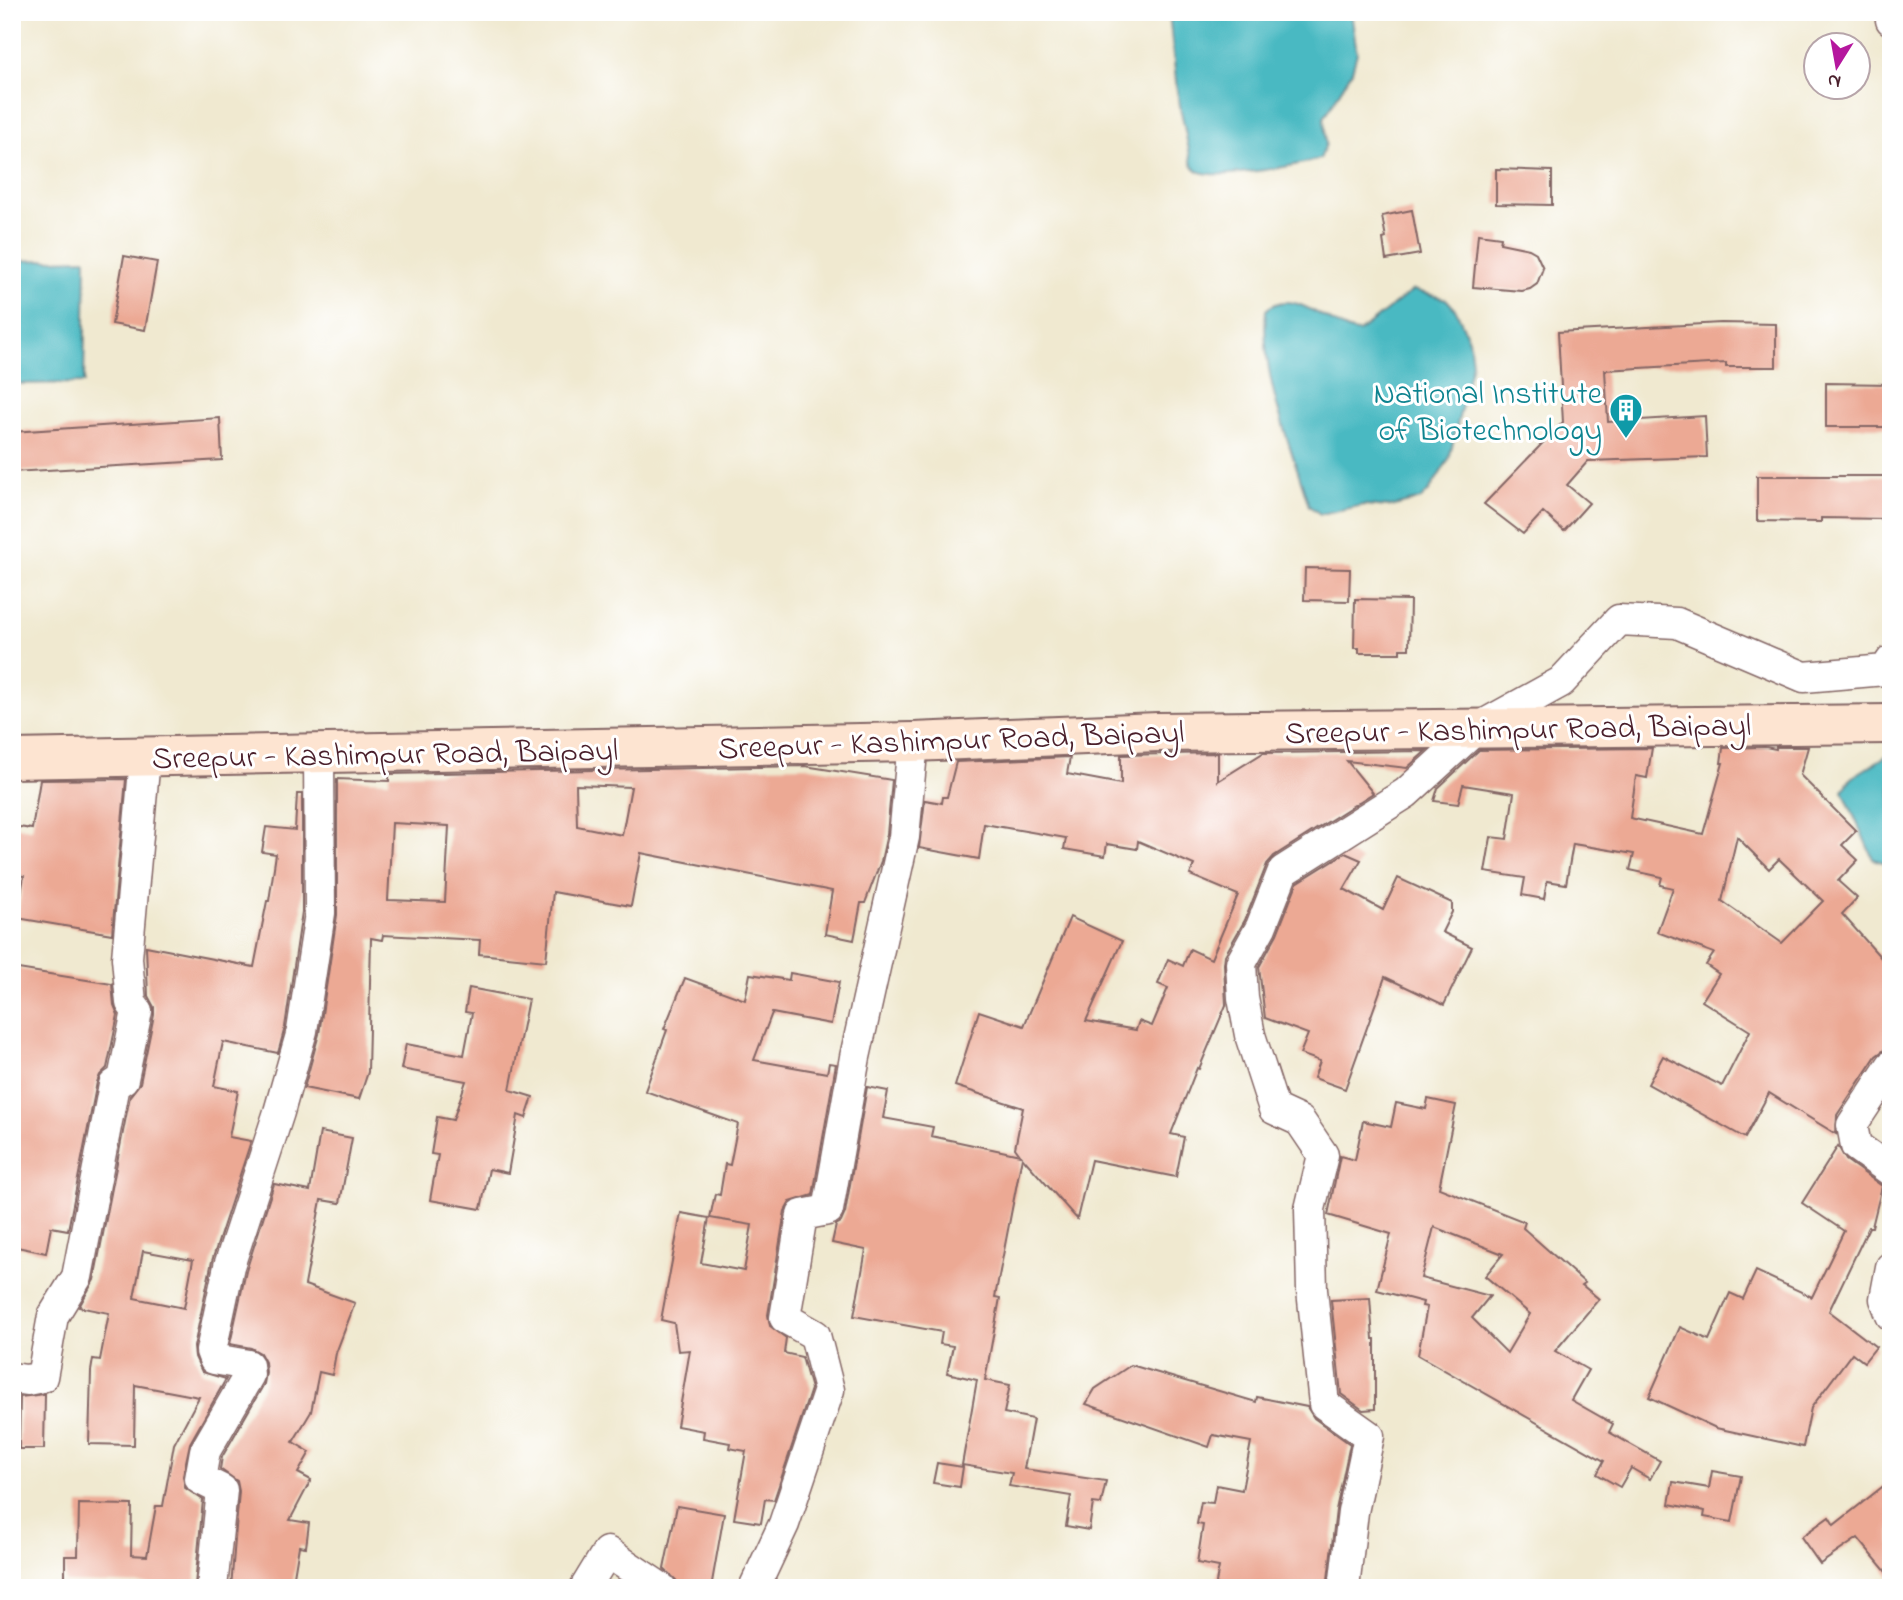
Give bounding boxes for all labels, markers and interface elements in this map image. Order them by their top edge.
north arrow [1801,32,1871,102]
text: N [1825,66,1843,95]
place label: National Institute of Biotechnology [1373,372,1603,456]
building icon: National Institute of Biotechnology [1607,391,1645,440]
street label: Sreepur - Kashimpur Road, Baipayl [1284,704,1752,759]
street label: Sreepur - Kashimpur Road, Baipayl [717,711,1185,774]
street label: Sreepur - Kashimpur Road, Baipayl [151,729,619,784]

